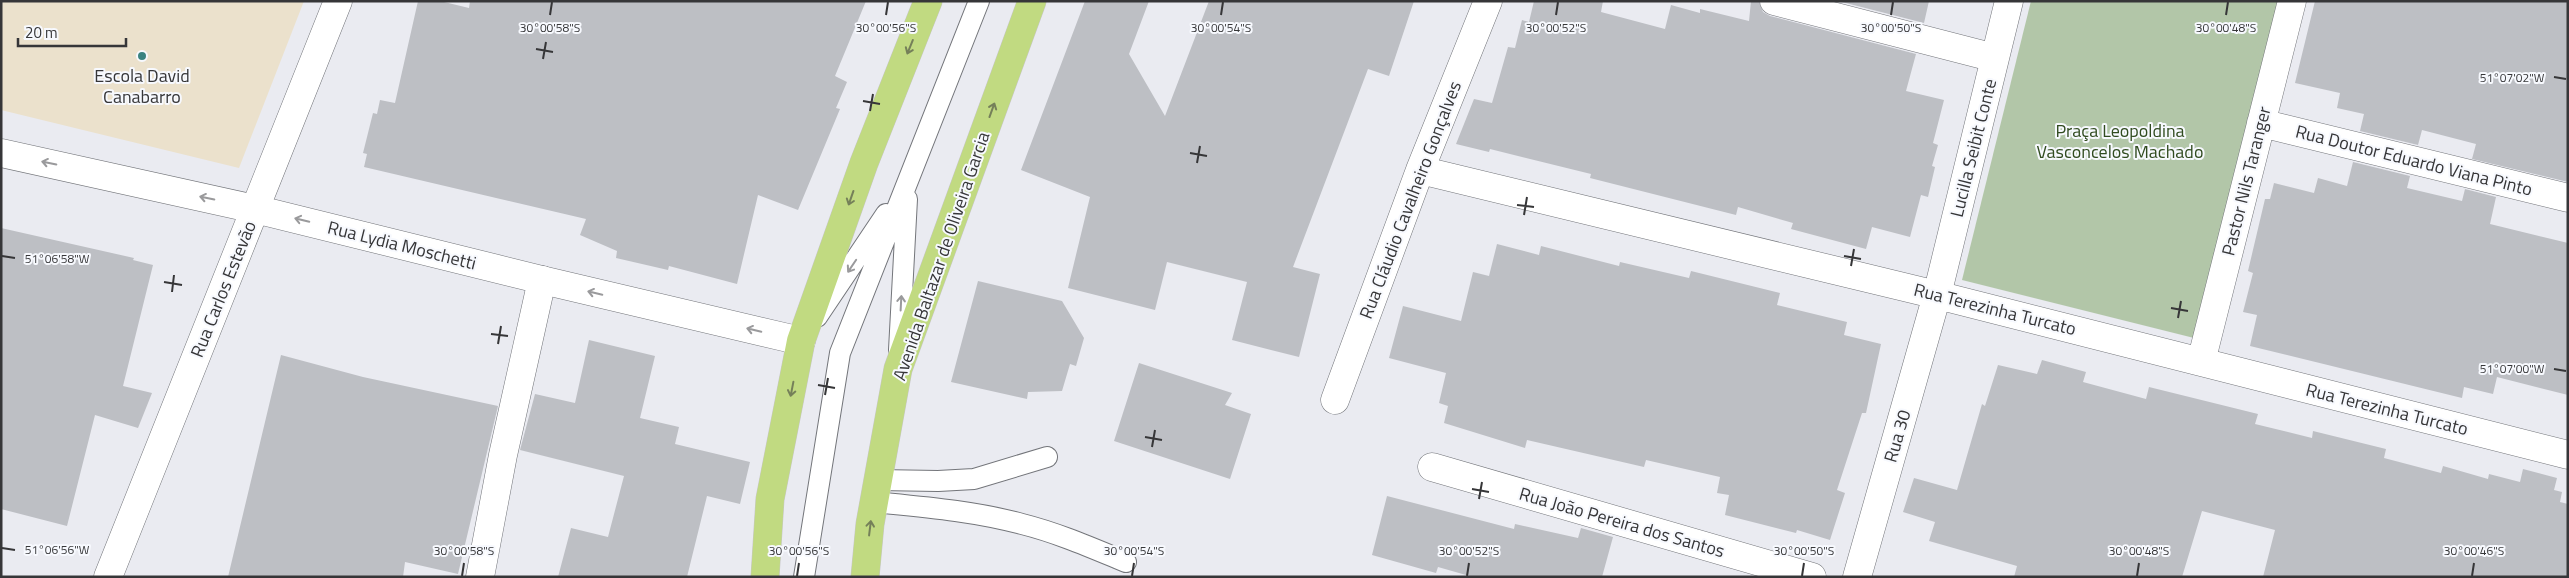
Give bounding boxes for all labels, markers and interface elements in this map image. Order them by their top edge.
scale bar [18,15,125,47]
text: 30°00'58"S [520,18,580,37]
text: 30°00'56"S [856,18,916,37]
text: 30°00'54"S [1191,18,1251,37]
text: 30°00'52"S [1526,18,1586,37]
text: 30°00'50"S [1861,18,1921,37]
text: 30°00'48"S [2196,18,2256,37]
text: 20 m [25,21,58,44]
one-way arrow [905,39,914,54]
marker: Escola David Canabarro [136,50,148,62]
place label: Escola David Canabarro [94,62,190,110]
text: 51°07'02"W [2480,68,2545,87]
street label: Lucilla Seibit Conte [1943,76,2003,220]
street label: Rua Cláudio Cavalheiro Gonçalves [1352,77,1468,323]
one-way arrow [988,103,997,118]
street label: Pastor Nils Taranger [2214,104,2278,258]
park label: Praça Leopoldina Vasconcelos Machado [2037,117,2203,165]
street label: Rua Doutor Eduardo Viana Pinto [2293,117,2535,203]
street label: Avenida Baltazar de Oliveira Garcia [886,128,996,384]
one-way arrow [41,158,57,168]
one-way arrow [846,190,856,206]
one-way arrow [200,193,216,202]
street label: Rua Lydia Moschetti [325,213,479,277]
one-way arrow [294,215,310,225]
street label: Rua Carlos Estevão [183,217,263,361]
text: 51°06'58"W [25,249,90,268]
one-way arrow [846,258,856,272]
street label: Rua Terezinha Turcato [1911,276,2079,342]
one-way arrow [588,288,604,297]
one-way arrow [897,295,906,311]
one-way arrow [746,325,762,334]
text: 51°07'00"W [2480,359,2545,378]
street label: Rua Terezinha Turcato [2303,376,2471,442]
one-way arrow [786,381,796,397]
street label: Rua 30 [1877,406,1917,466]
street label: Rua João Pereira dos Santos [1516,480,1728,564]
one-way arrow [865,521,875,537]
text: 51°06'56"W [25,540,90,559]
text: 30°00'58"S [434,541,494,560]
text: 30°00'56"S [769,541,829,560]
text: 30°00'54"S [1104,541,1164,560]
text: 30°00'52"S [1439,541,1499,560]
text: 30°00'50"S [1774,541,1834,560]
text: 30°00'48"S [2109,541,2169,560]
text: 30°00'46"S [2444,541,2504,560]

